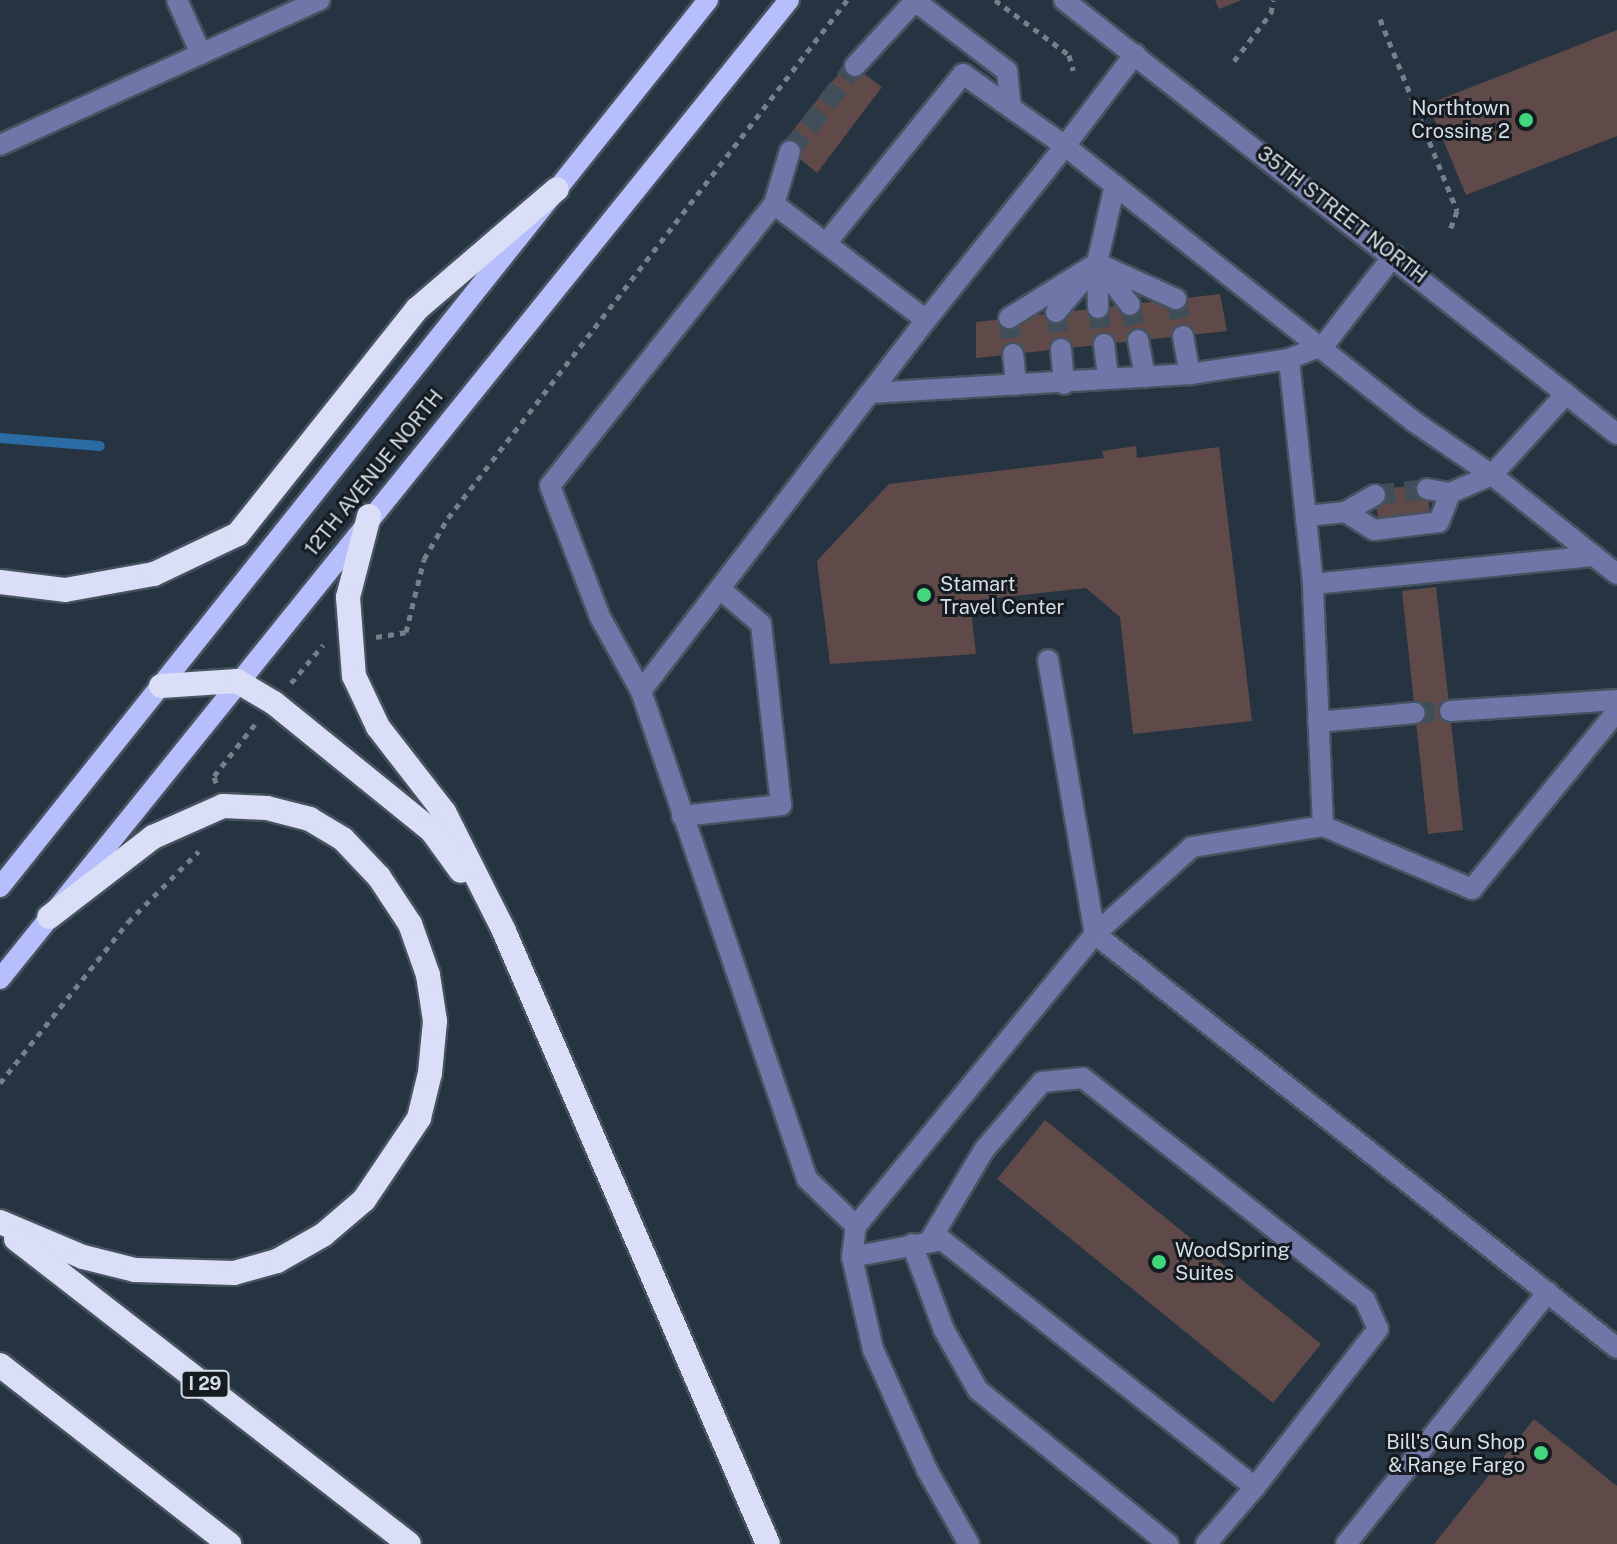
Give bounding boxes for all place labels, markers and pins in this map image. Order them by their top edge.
place label: Northtown Crossing 2 [1411,96,1510,143]
marker: Northtown Crossing 2 [1517,111,1535,129]
place label: Stamart Travel Center [940,572,1064,619]
marker: Stamart Travel Center [915,586,933,604]
place label: WoodSpring Suites [1175,1238,1290,1285]
marker: WoodSpring Suites [1150,1253,1168,1271]
place label: Bill's Gun Shop & Range Fargo [1386,1430,1525,1477]
marker: Bill's Gun Shop & Range Fargo [1532,1444,1550,1462]

